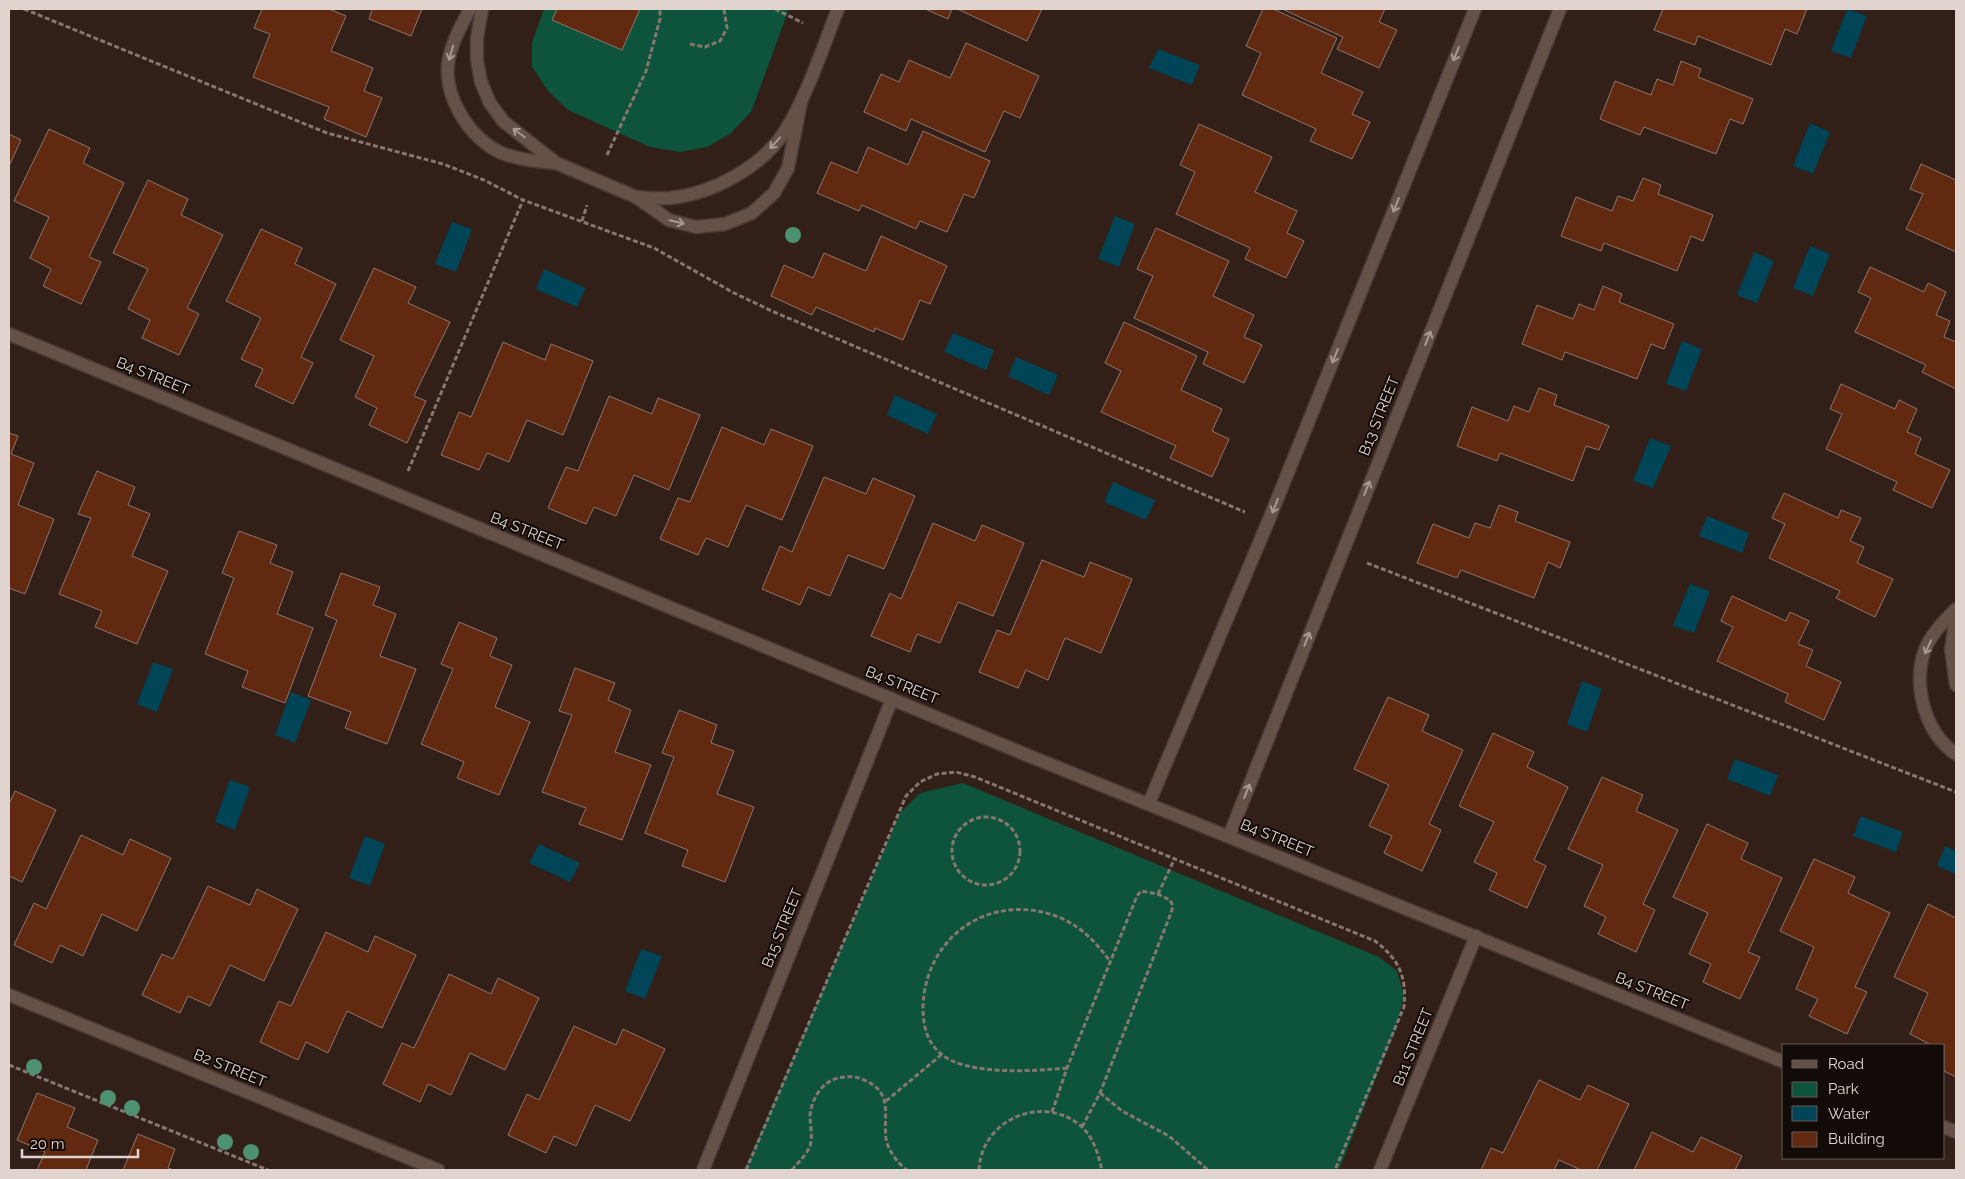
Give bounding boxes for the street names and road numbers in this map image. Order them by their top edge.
street label: B4 STREET [114,353,192,399]
street label: B13 STREET [1355,374,1403,458]
street label: B4 STREET [488,508,566,554]
street label: B4 STREET [863,662,941,708]
street label: B4 STREET [1238,815,1316,861]
street label: B15 STREET [758,886,806,970]
street label: B4 STREET [1613,968,1691,1014]
street label: B11 STREET [1389,1006,1437,1088]
street label: B2 STREET [191,1045,269,1091]

